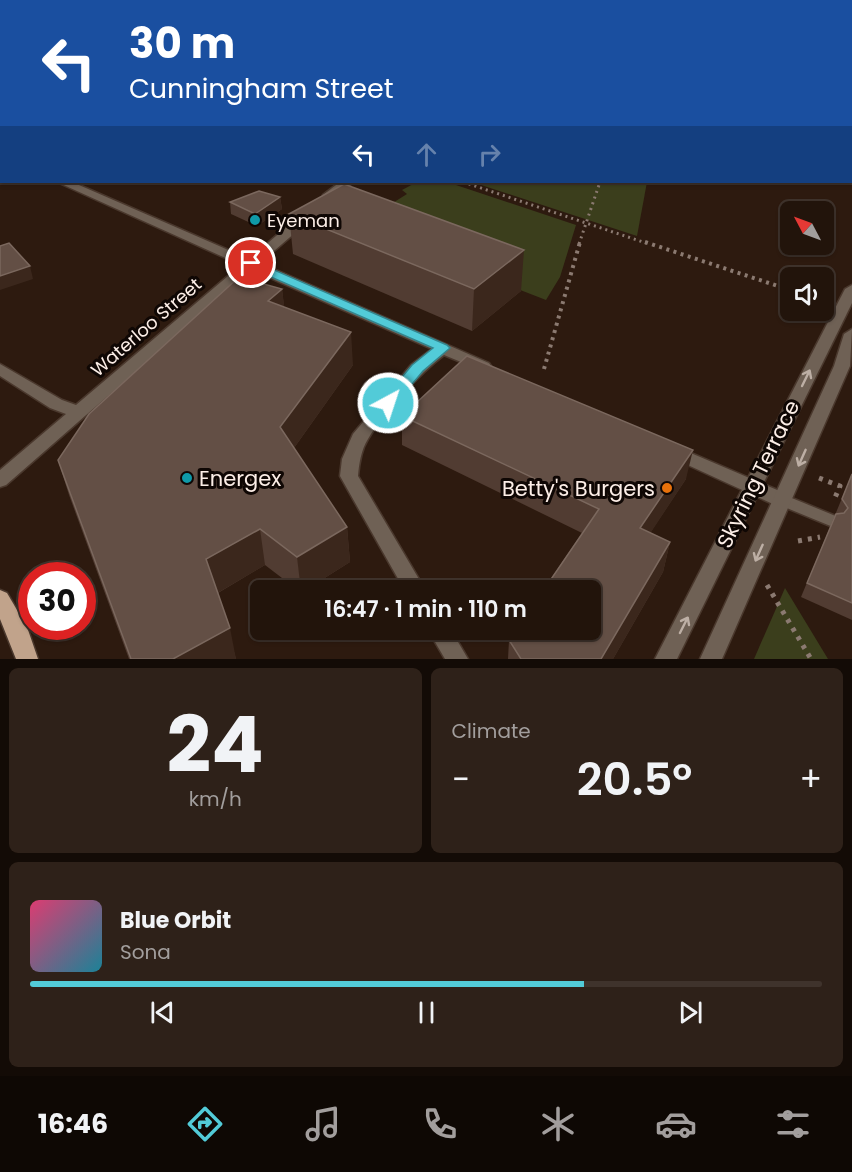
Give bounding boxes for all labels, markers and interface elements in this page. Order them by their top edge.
text: 30 m [129,14,235,73]
icon: left [30,24,108,102]
text: Cunningham Street [129,70,393,107]
icon: left [347,138,380,171]
icon: ahead [410,138,443,171]
icon: right [473,138,506,171]
north arrow [780,201,834,255]
map controls [780,201,834,321]
place label: Eyeman [267,208,340,233]
marker: Eyeman [248,213,262,227]
pin [225,237,276,288]
icon: arrive [234,246,267,279]
button: sound [780,267,834,321]
street label: Waterloo Street [85,272,207,382]
one-way arrow [800,369,812,387]
position arrow [356,371,420,435]
street label: Skyring Terrace [710,395,806,553]
one-way arrow [795,449,807,467]
place label: Energex [199,464,281,493]
marker: Energex [180,471,194,485]
place label: Betty's Burgers [502,474,655,503]
marker: Betty's Burgers [660,481,674,495]
one-way arrow [752,544,763,562]
speed limit sign: 30 [18,562,96,640]
text: 16:47 · 1 min · 110 m [324,594,527,625]
one-way arrow [678,616,690,634]
text: 24 [167,690,264,799]
text: Climate [452,717,531,745]
text: 20.5° [577,748,692,811]
text: − [452,756,470,803]
text: + [799,756,822,803]
text: km/h [189,785,242,813]
text: Blue Orbit [120,905,231,936]
text: Sona [120,938,171,966]
icon: previous [146,996,179,1029]
icon: pause [410,996,443,1029]
icon: next [674,996,707,1029]
icon: directions [184,1103,226,1145]
icon: music [302,1103,344,1145]
icon: phone [419,1103,461,1145]
icon: climate [537,1103,579,1145]
icon: car [655,1103,697,1145]
icon: filters [772,1103,814,1145]
text: 16:46 [38,1105,108,1142]

